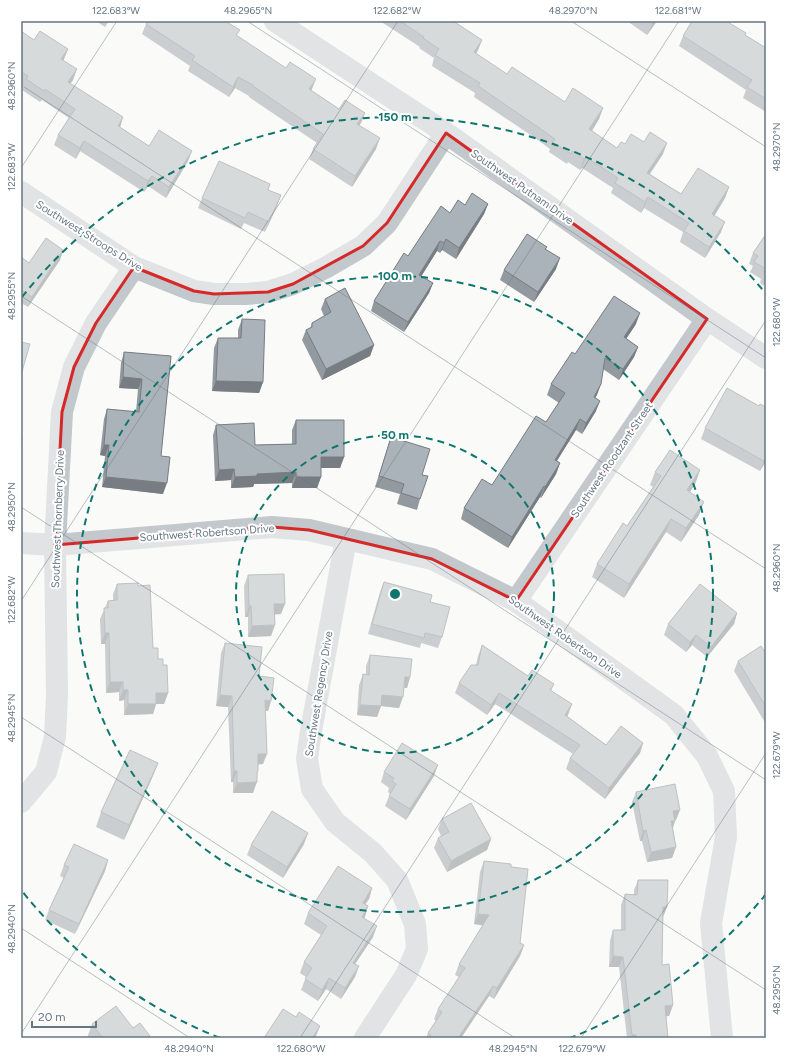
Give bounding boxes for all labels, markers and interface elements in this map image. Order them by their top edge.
text: 122.683°W [92,4,140,17]
text: 48.2965°N [224,4,272,17]
text: 122.682°W [373,4,421,17]
text: 48.2970°N [549,4,597,17]
text: 122.681°W [655,4,702,17]
text: 48.2960°N [5,61,18,111]
text: 150 m [378,110,412,124]
text: 48.2970°N [770,123,783,171]
text: 122.683°W [5,143,18,191]
street label: Southwest Putnam Drive [468,147,576,227]
street label: Southwest Stroops Drive [33,198,145,274]
text: 100 m [378,269,412,283]
text: 48.2955°N [5,272,18,320]
text: 122.680°W [770,297,783,346]
street label: Southwest Roodzant Street [568,400,656,520]
text: 50 m [381,428,409,442]
street label: Southwest Thornberry Drive [49,450,67,588]
text: 48.2950°N [5,482,18,532]
street label: Southwest Robertson Drive [139,522,275,544]
text: 48.2960°N [770,543,783,593]
text: 122.682°W [5,576,18,624]
centre of rings [388,587,402,601]
street label: Southwest Robertson Drive [506,593,624,681]
street label: Southwest Regency Drive [303,630,335,758]
text: 48.2945°N [5,693,18,743]
text: 122.679°W [770,731,783,779]
text: 48.2940°N [5,904,18,954]
text: 48.2950°N [770,965,783,1015]
scale bar [32,1003,96,1029]
text: 20 m [38,1010,66,1024]
text: 48.2940°N [164,1042,214,1055]
text: 122.680°W [277,1042,326,1055]
text: 48.2945°N [488,1042,538,1055]
text: 122.679°W [558,1042,606,1055]

